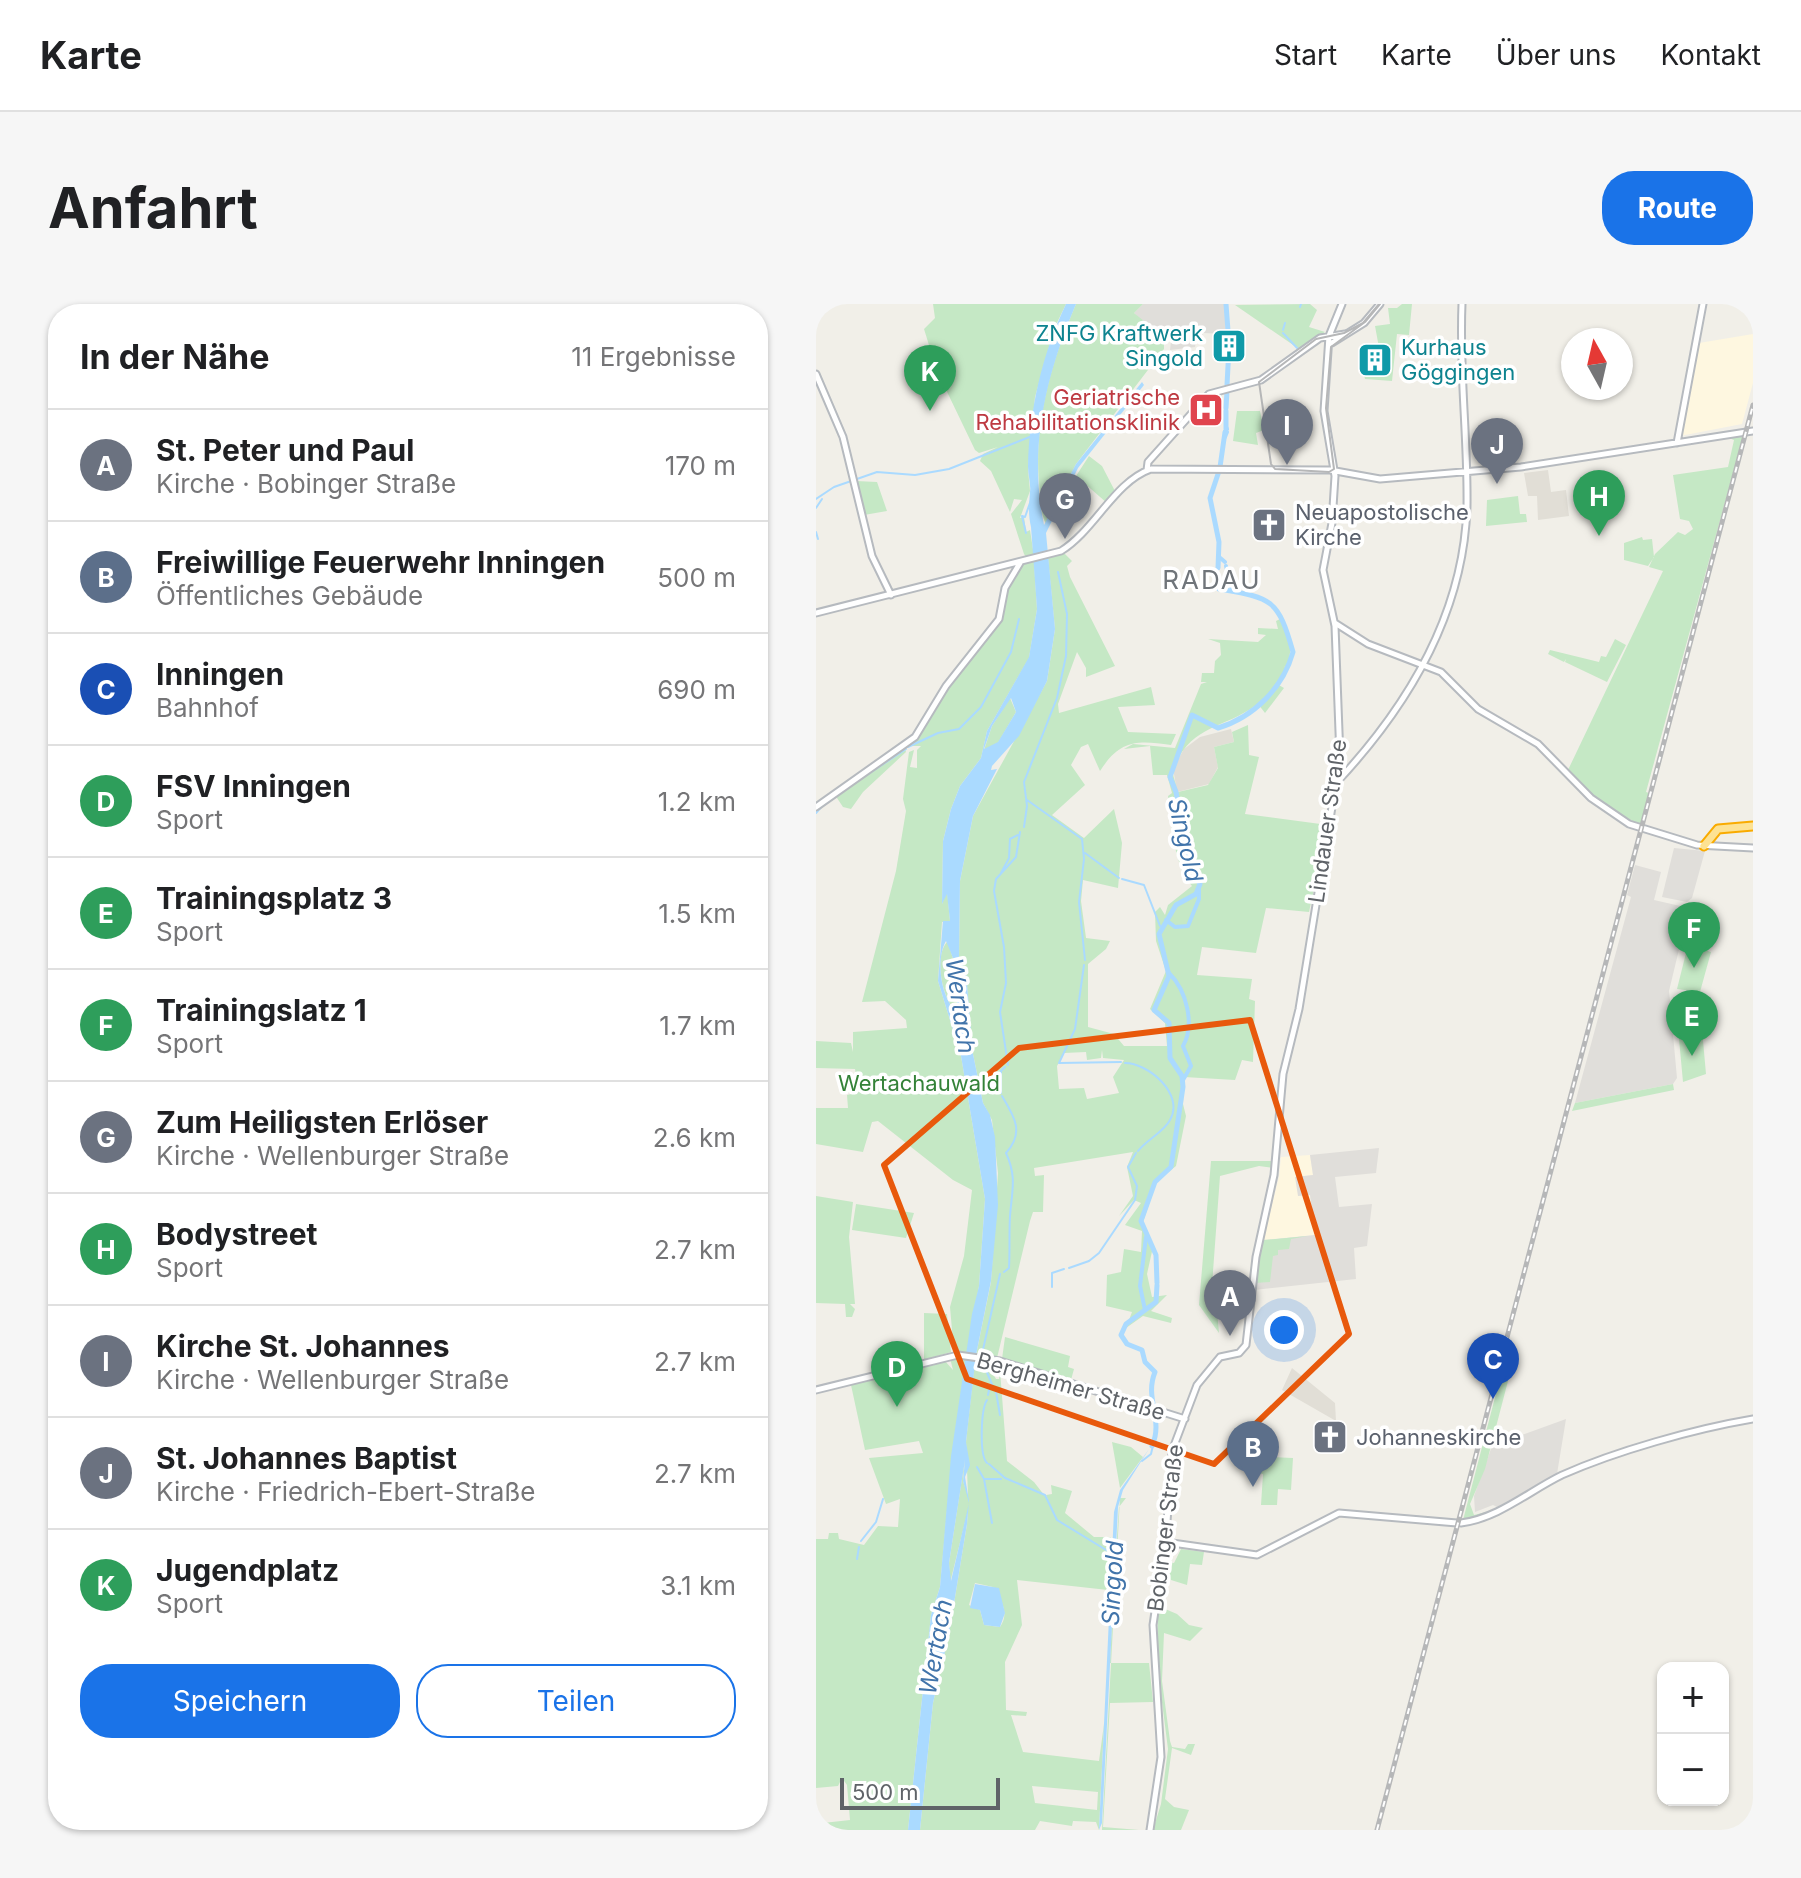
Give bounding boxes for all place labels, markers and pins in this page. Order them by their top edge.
place label: ZNFG Kraftwerk Singold [1036,320,1203,371]
building icon: ZNFG Kraftwerk Singold [1210,327,1248,365]
place label: Kurhaus Göggingen [1401,334,1515,385]
building icon: Kurhaus Göggingen [1356,341,1394,379]
pin: K [904,345,956,411]
place label: Geriatrische Rehabilitationsklinik [975,384,1180,435]
hospital icon: Geriatrische Rehabilitationsklinik [1187,391,1225,429]
pin: I [1261,399,1313,465]
pin: J [1471,418,1523,484]
pin: H [1573,470,1625,536]
pin: G [1039,473,1091,539]
place label: Neuapostolische Kirche [1295,499,1469,550]
church icon: Neuapostolische Kirche [1250,506,1288,544]
pin: F [1668,902,1720,968]
pin: E [1666,990,1718,1056]
pin: A [1204,1270,1256,1336]
pin: C [1467,1333,1519,1399]
pin: D [871,1341,923,1407]
church icon: Johanneskirche [1311,1418,1349,1456]
pin: B [1227,1421,1279,1487]
place label: Johanneskirche [1356,1424,1521,1450]

